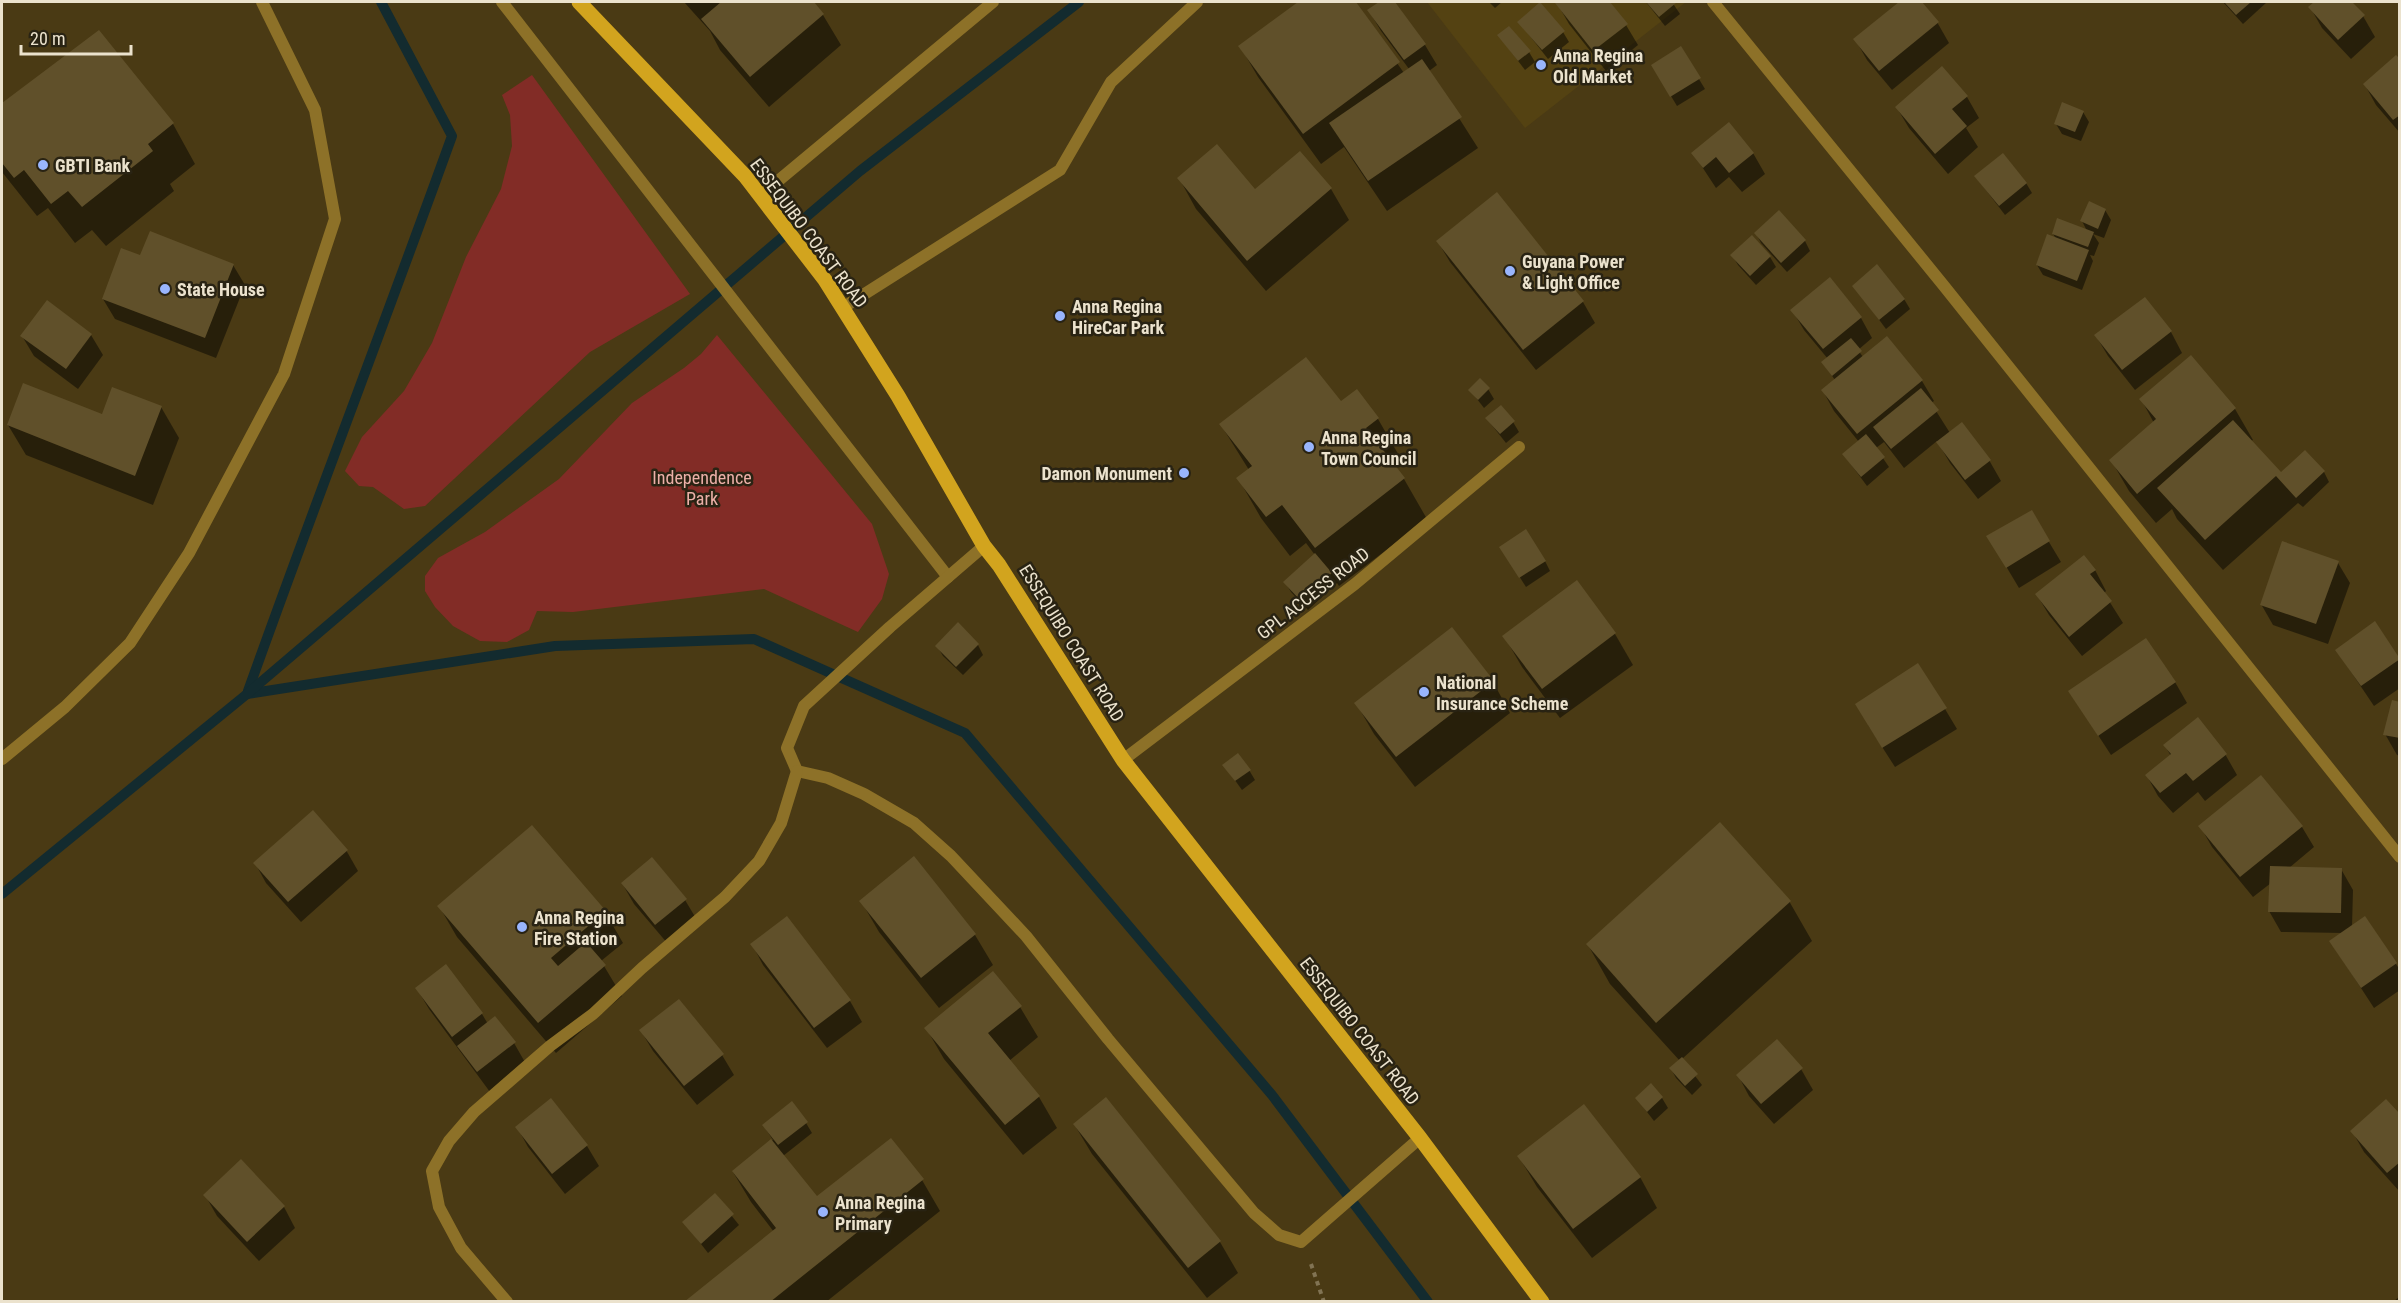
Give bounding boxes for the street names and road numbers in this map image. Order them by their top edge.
street label: ESSEQUIBO COAST ROAD [746,154,872,312]
street label: GPL ACCESS ROAD [1253,543,1373,643]
street label: ESSEQUIBO COAST ROAD [1015,561,1129,725]
street label: ESSEQUIBO COAST ROAD [1296,953,1424,1109]

